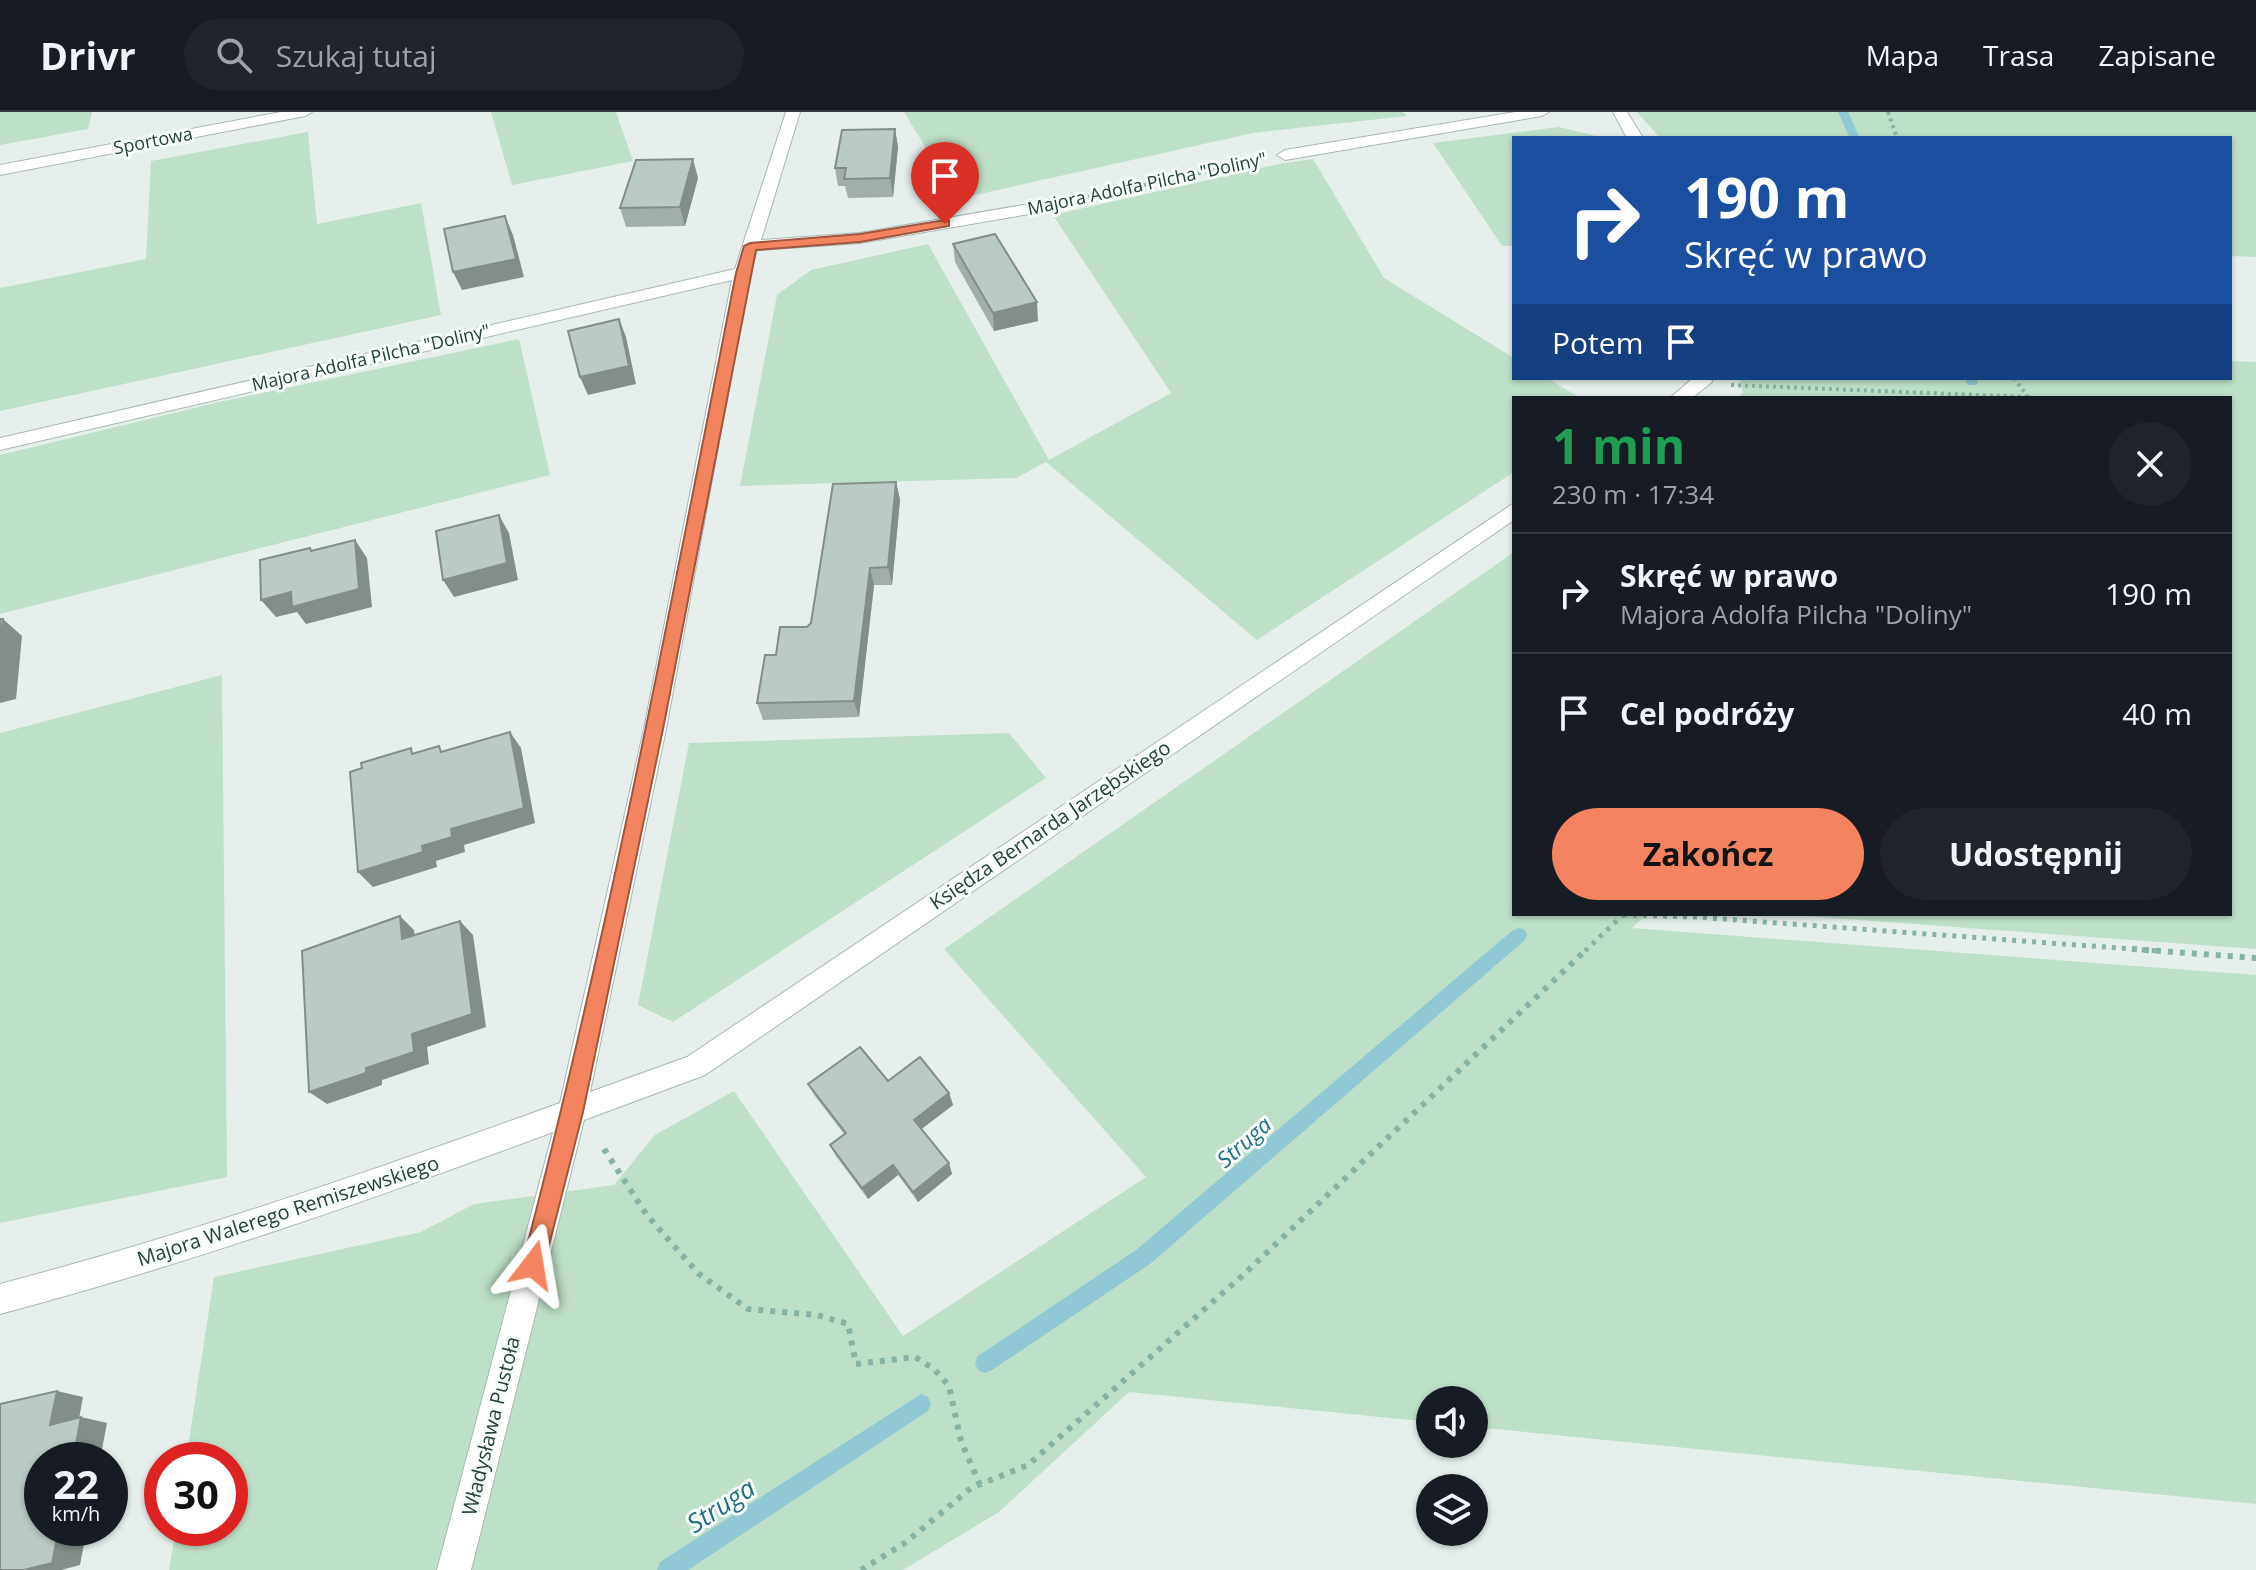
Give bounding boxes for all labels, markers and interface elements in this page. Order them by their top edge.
search box [184,19,744,91]
text: Drivr [40,29,136,81]
icon: search [212,33,256,77]
text: Szukaj tutaj [276,35,437,76]
text: Mapa [1866,36,1939,74]
text: Trasa [1983,36,2054,74]
text: Zapisane [2098,36,2216,74]
street label: Sportowa [111,121,194,159]
pin [911,142,979,224]
street label: Majora Adolfa Pilcha "Doliny" [1025,146,1268,220]
icon: arrive [923,154,967,198]
text: 190 m [1684,158,1850,234]
icon: right [1552,168,1656,272]
text: Skręć w prawo [1684,230,1928,279]
street label: Majora Adolfa Pilcha "Doliny" [249,318,492,396]
icon: arrive [1659,320,1703,364]
text: Potem [1552,322,1643,363]
text: 1 min [1552,413,1685,478]
button: close [2108,422,2192,506]
text: 230 m · 17:34 [1552,476,1714,512]
text: Skręć w prawo [1620,555,1838,596]
icon: right [1552,571,1596,615]
text: 190 m [2105,573,2192,614]
text: Majora Adolfa Pilcha "Doliny" [1620,596,1972,632]
icon: arrive [1552,691,1596,735]
text: Cel podróży [1620,693,1794,734]
text: 40 m [2122,693,2192,734]
street label: Księdza Bernarda Jarzębskiego [924,734,1175,915]
button: Zakończ [1552,808,1864,900]
button: Udostępnij [1880,808,2192,900]
water label: Struga [1210,1109,1277,1173]
street label: Majora Walerego Remiszewskiego [133,1149,442,1272]
position arrow [491,1223,575,1307]
street label: Władysława Pustoła [455,1334,526,1518]
map controls [1416,1386,1488,1546]
button: sound [1416,1386,1488,1458]
speed limit sign: 30 [144,1442,248,1546]
text: 22 [53,1456,99,1511]
water label: Struga [679,1469,762,1541]
button: layers [1416,1474,1488,1546]
text: km/h [52,1500,100,1527]

